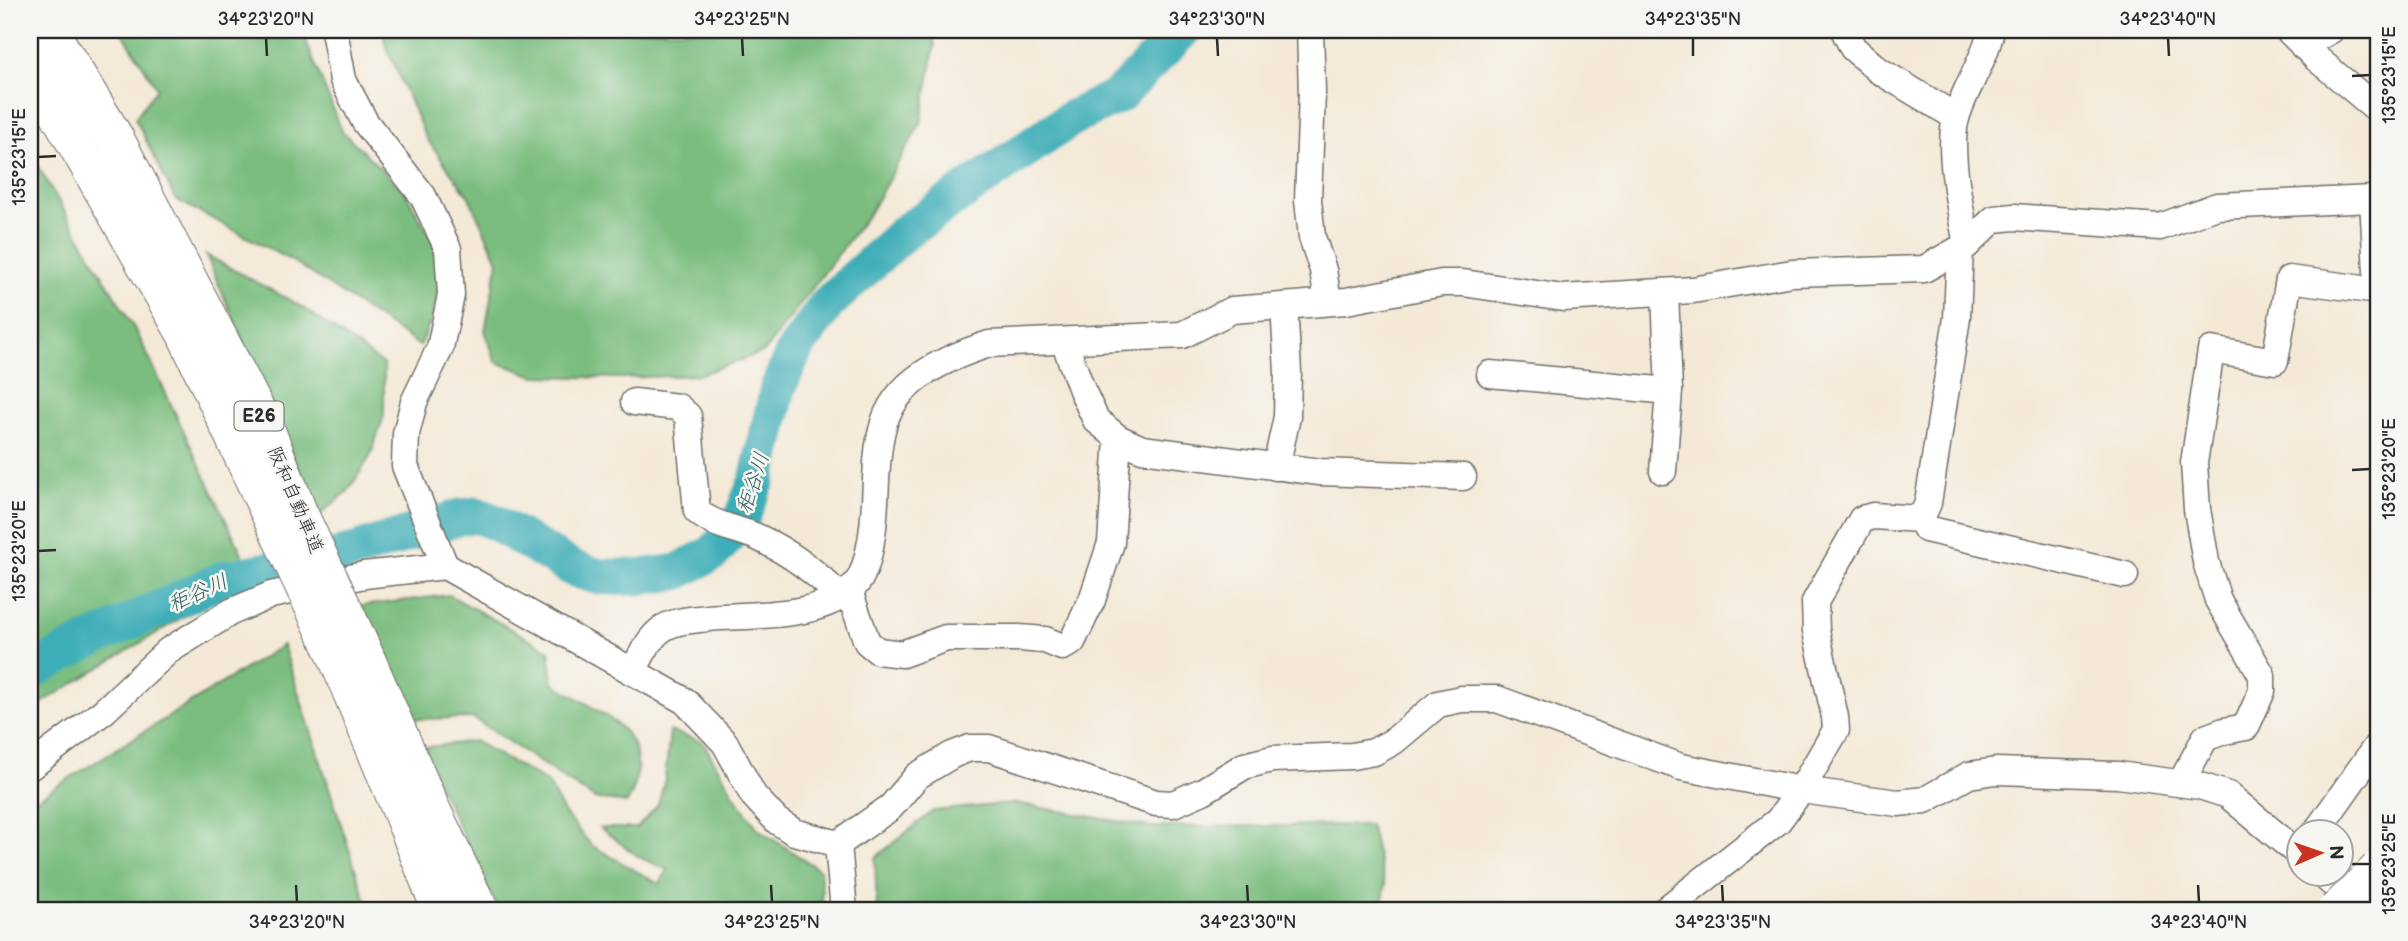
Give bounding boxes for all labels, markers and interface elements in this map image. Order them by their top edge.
text: 34°23'20"N [218,9,314,30]
text: 34°23'25"N [694,9,790,30]
text: 34°23'30"N [1169,9,1265,30]
text: 34°23'35"N [1645,9,1741,30]
text: 34°23'40"N [2120,9,2216,30]
text: 135°23'15"E [2379,26,2400,124]
text: 135°23'15"E [9,108,30,206]
road number: E26 [234,402,284,430]
text: 135°23'20"E [2379,418,2400,520]
street label: 阪和自動車道 [262,443,328,557]
water label: 秬谷川 [731,449,775,517]
text: 135°23'20"E [9,500,30,602]
water label: 秬谷川 [164,569,232,617]
text: 135°23'25"E [2379,813,2400,915]
north arrow [2286,818,2356,888]
text: N [2324,845,2347,860]
text: 34°23'20"N [249,912,345,933]
text: 34°23'25"N [724,912,820,933]
text: 34°23'30"N [1200,912,1296,933]
text: 34°23'35"N [1675,912,1771,933]
text: 34°23'40"N [2151,912,2247,933]

